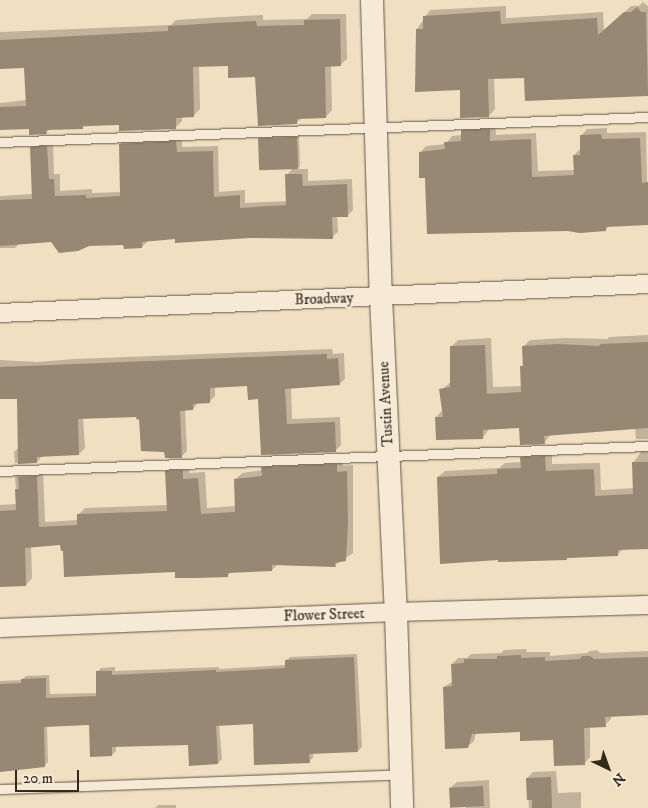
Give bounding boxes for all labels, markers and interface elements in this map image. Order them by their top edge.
street label: Broadway [294,289,354,309]
street label: Tustin Avenue [375,361,397,447]
street label: Flower Street [283,605,365,625]
north arrow [583,743,633,793]
scale bar [18,760,81,792]
text: 20 m [23,769,53,788]
text: N [608,769,628,790]

